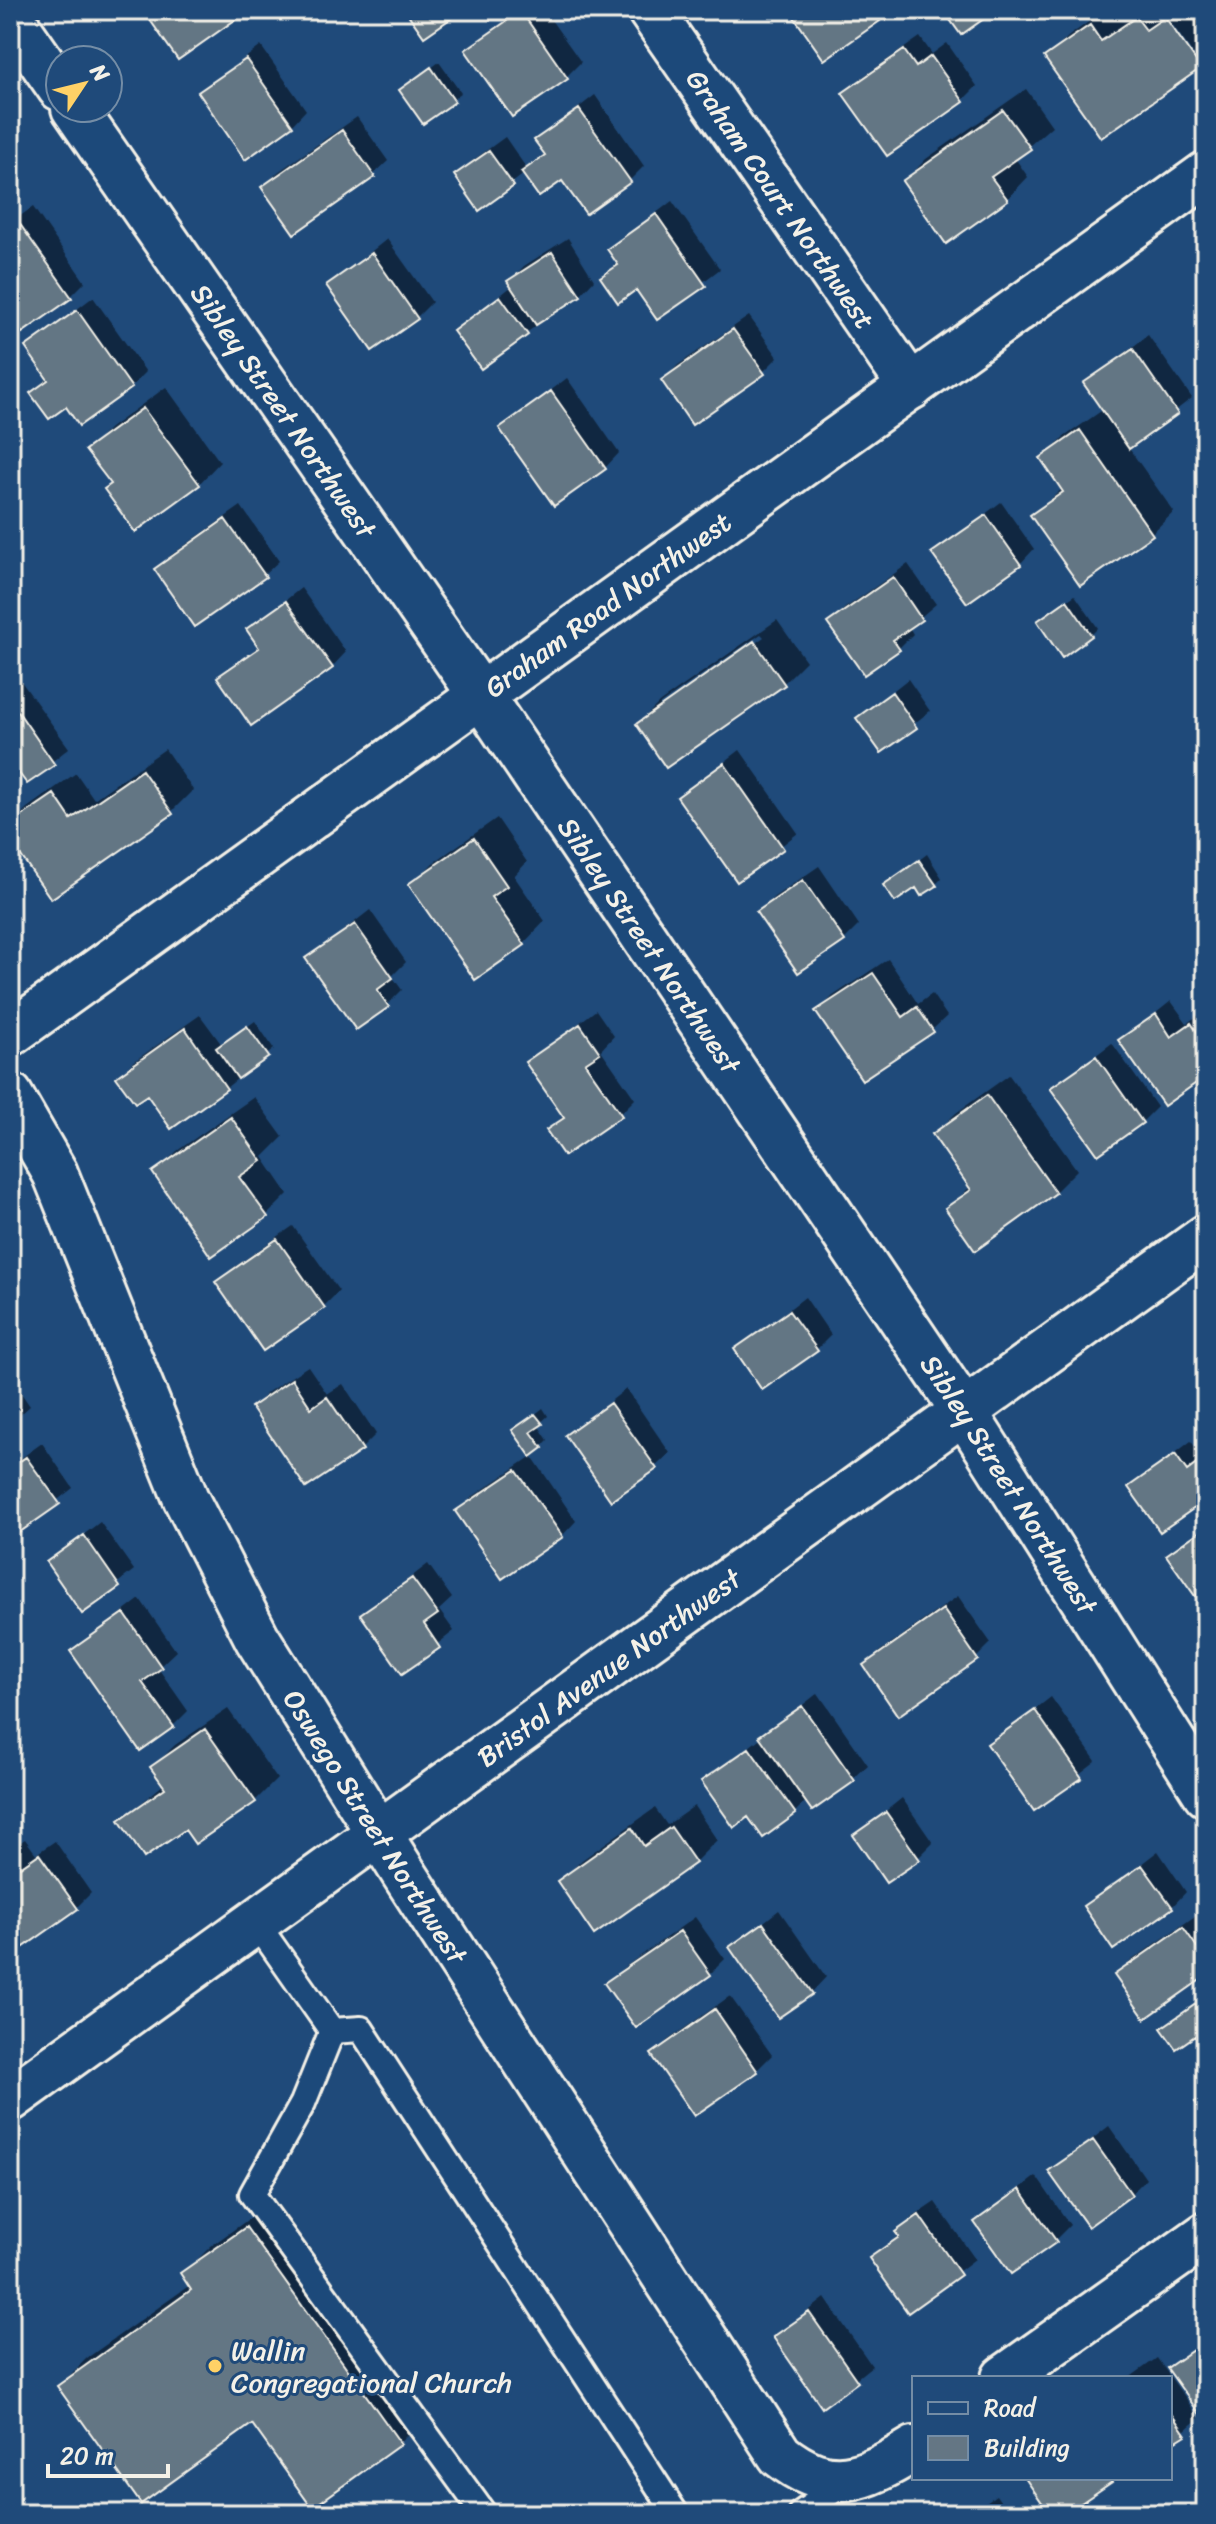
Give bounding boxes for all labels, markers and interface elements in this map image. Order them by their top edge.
north arrow [44,44,124,124]
text: N [79,55,121,91]
street label: Graham Court Northwest [673,58,889,340]
street label: Sibley Street Northwest [178,273,391,550]
street label: Graham Road Northwest [473,498,742,710]
street label: Sibley Street Northwest [545,807,755,1085]
street label: Sibley Street Northwest [907,1344,1112,1626]
street label: Bristol Avenue Northwest [466,1554,753,1780]
street label: Oswego Street Northwest [270,1679,482,1975]
place label: Wallin Congregational Church [231,2326,512,2407]
marker: Wallin Congregational Church [206,2357,224,2375]
legend [912,2376,1172,2480]
text: Road [984,2387,1038,2429]
text: Building [984,2427,1070,2469]
scale bar [48,2428,168,2478]
text: 20 m [60,2435,114,2477]

